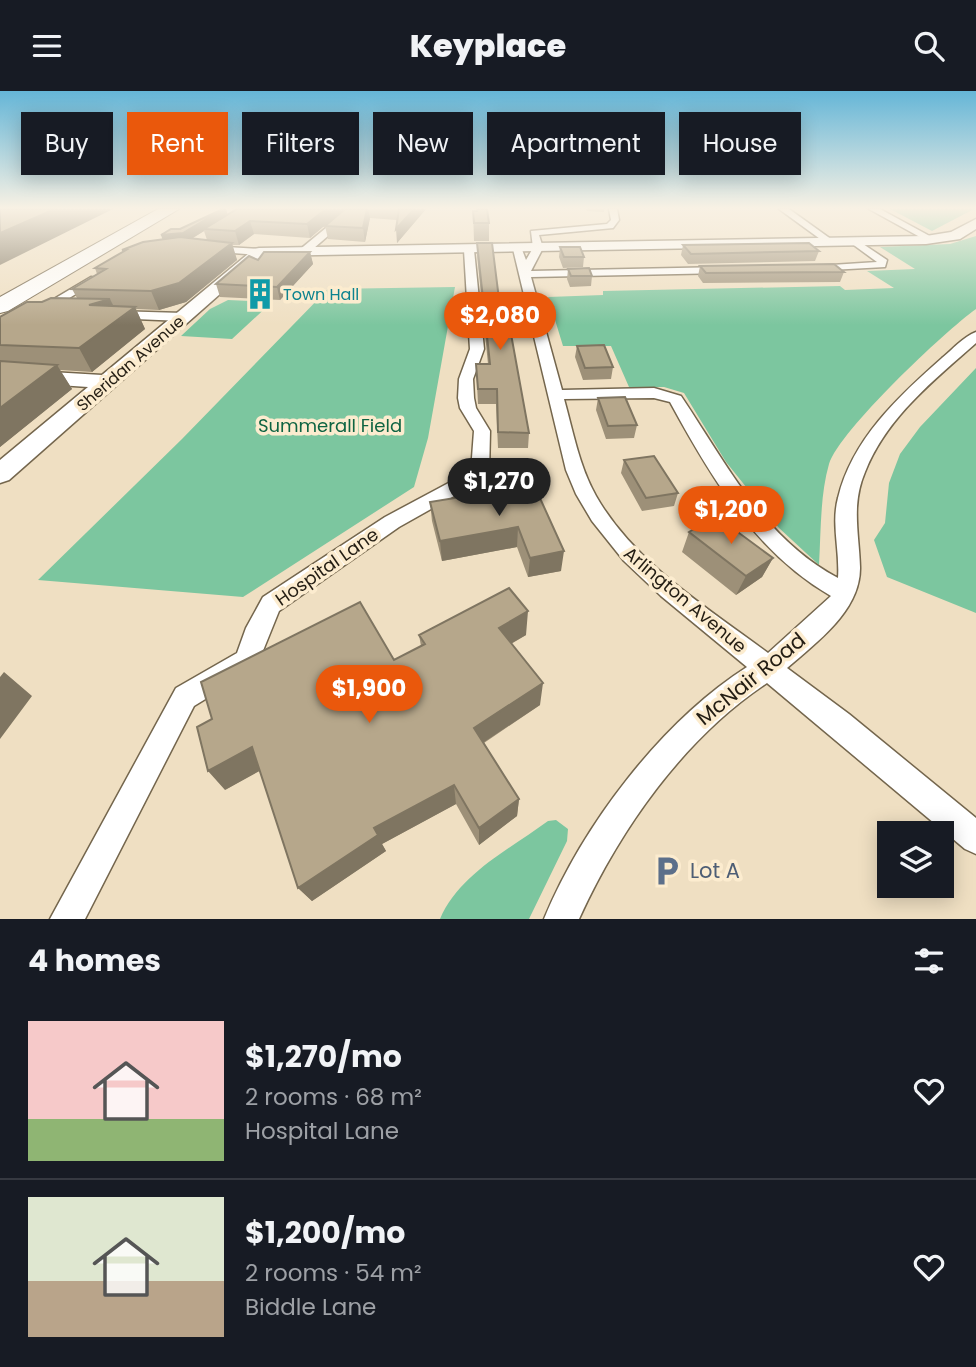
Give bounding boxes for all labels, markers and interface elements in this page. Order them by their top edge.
text: Keyplace [410,23,566,68]
icon: menu [28,27,66,65]
icon: search [910,27,948,65]
chip: Buy [21,112,113,175]
chip: Rent [127,112,228,175]
chip: Filters [242,112,359,175]
chip: New [373,112,473,175]
chip: Apartment [487,112,665,175]
chip: House [679,112,801,175]
building icon: Town Hall [243,277,277,311]
place label: Town Hall [283,283,359,306]
pin: $2,080 [443,293,557,352]
text: $2,080 [460,299,540,331]
street label: Sheridan Avenue [72,310,189,417]
park label: Summerall Field [258,413,402,438]
pin: $1,270 [442,459,556,518]
text: $1,270 [464,465,534,497]
pin: $1,200 [674,487,788,546]
text: $1,200 [694,493,768,525]
street label: Hospital Lane [270,522,383,611]
street label: Arlington Avenue [619,541,752,658]
street label: McNair Road [690,625,811,732]
pin: $1,900 [312,665,426,725]
text: $1,900 [332,672,406,704]
map controls [877,821,954,898]
button: layers [877,821,954,898]
parking icon: Lot A [650,854,684,888]
place label: Lot A [690,856,740,885]
text: 4 homes [28,939,161,982]
icon: filters [910,942,948,980]
text: $1,270/mo [245,1035,402,1078]
icon: home [84,1049,168,1133]
icon: heart [910,1072,948,1110]
text: 2 rooms · 68 m² [245,1081,422,1113]
text: Hospital Lane [245,1115,399,1147]
text: $1,200/mo [245,1211,405,1254]
icon: home [84,1225,168,1309]
icon: heart [910,1248,948,1286]
text: 2 rooms · 54 m² [245,1257,422,1289]
text: Biddle Lane [245,1291,376,1323]

